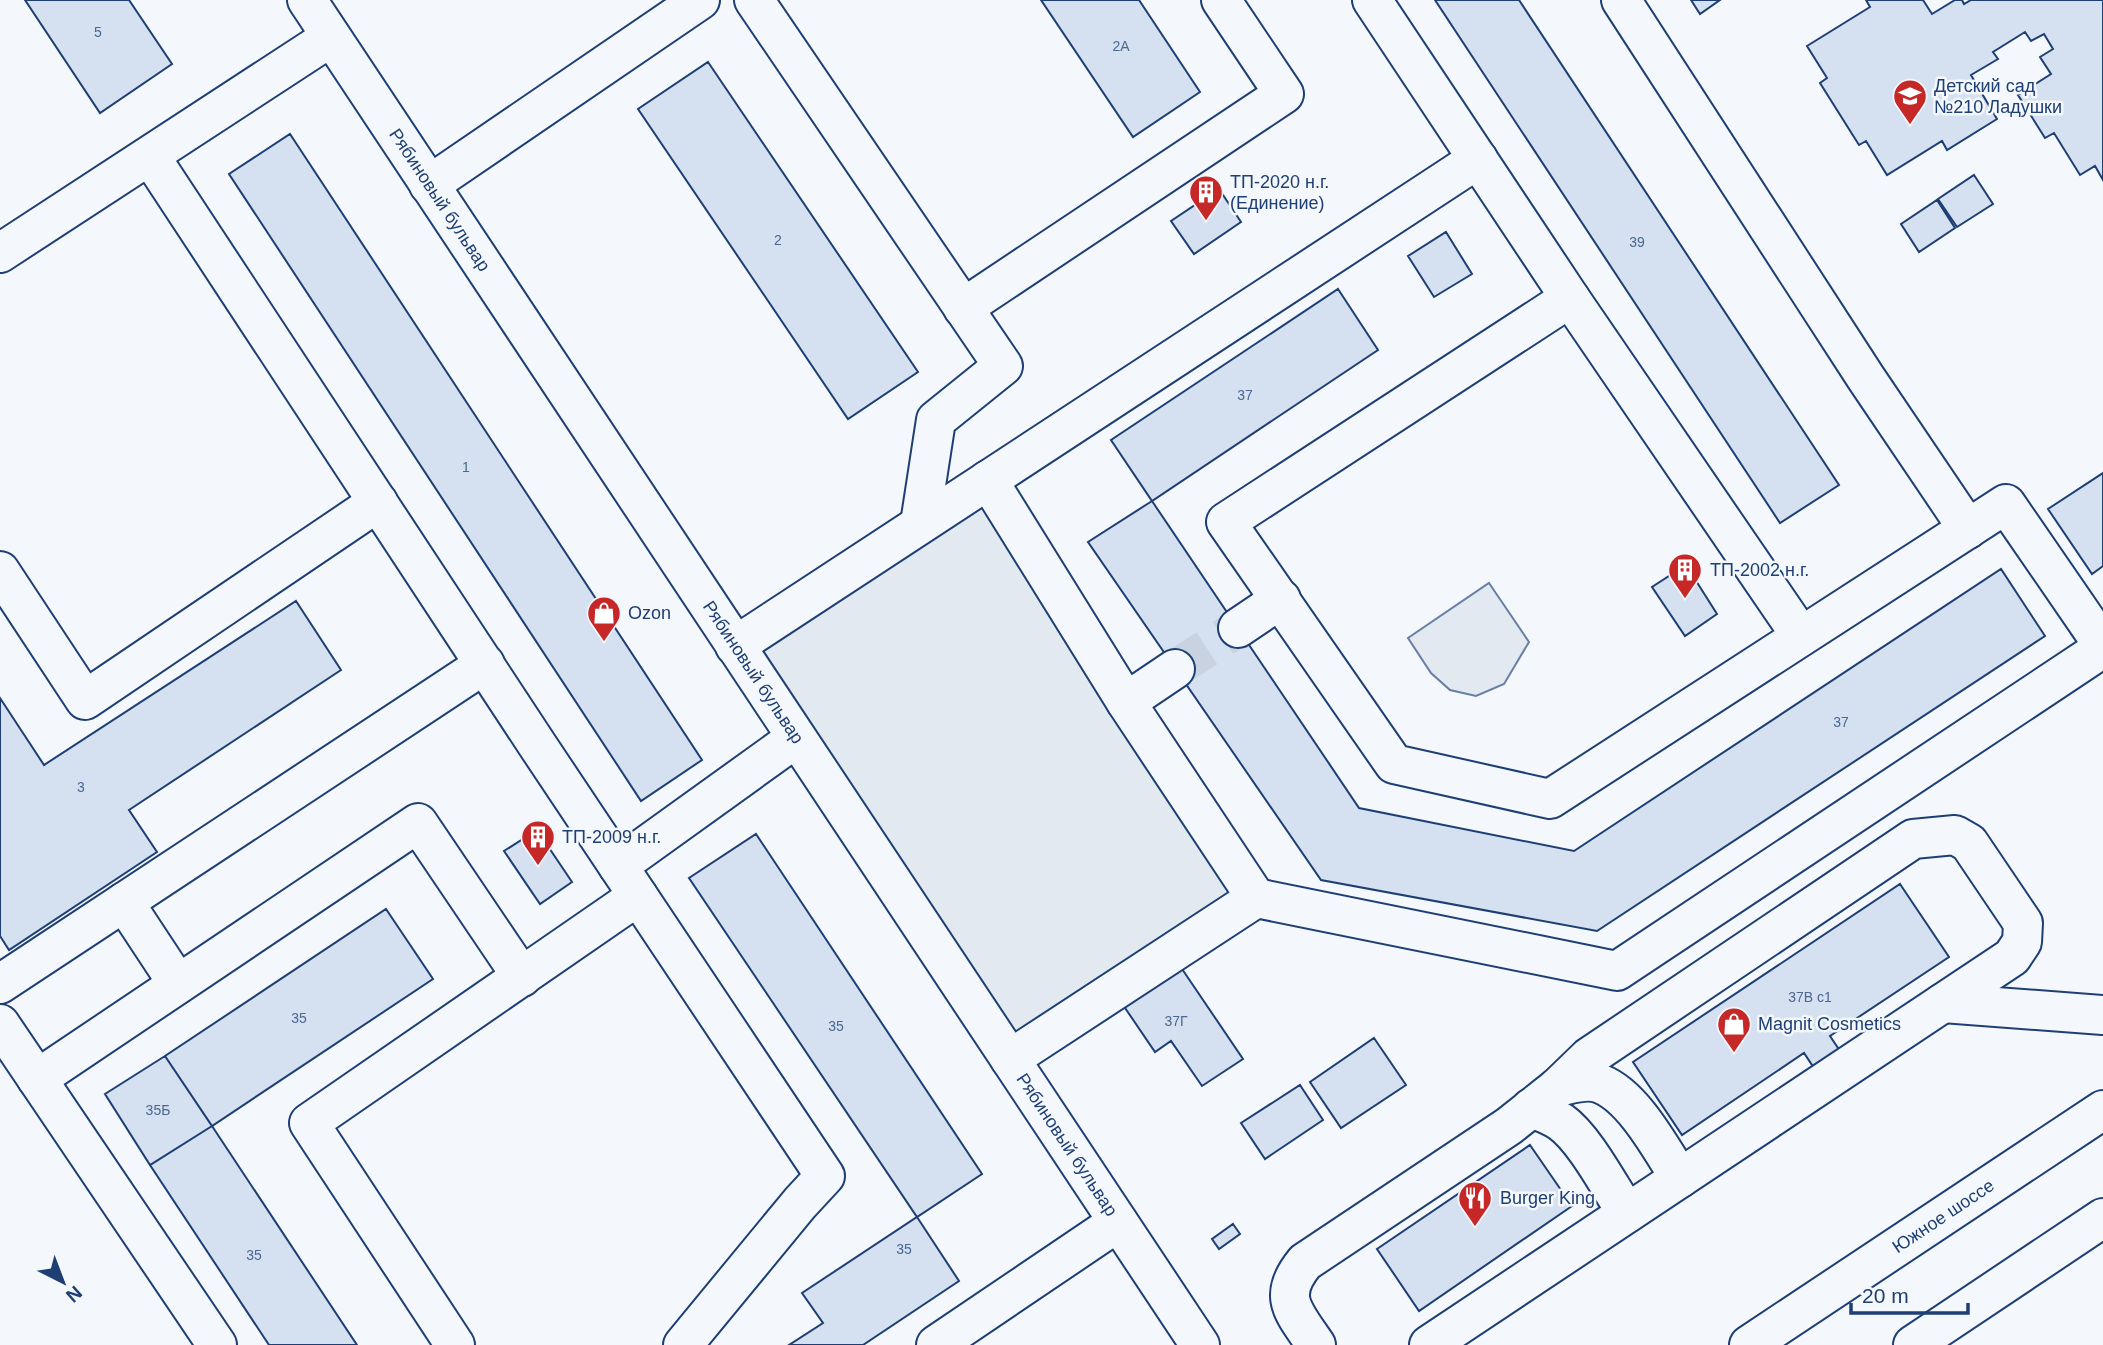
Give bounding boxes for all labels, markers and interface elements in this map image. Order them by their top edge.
house number: 5 [94,24,102,40]
house number: 2А [1112,38,1130,54]
place label: Детский сад №210 Ладушки [1934,76,2062,117]
school or university icon: Детский сад №210 Ладушки [1891,77,1929,126]
street label: Рябиновый бульвар [385,125,494,275]
place label: ТП-2020 н.г. (Единение) [1230,172,1329,213]
building icon: ТП-2020 н.г. (Единение) [1187,173,1225,222]
house number: 2 [774,232,782,248]
house number: 39 [1629,234,1645,250]
house number: 37 [1237,387,1253,403]
house number: 1 [462,459,470,475]
building icon: ТП-2002 н.г. [1666,551,1704,600]
place label: ТП-2002 н.г. [1710,560,1809,580]
shop icon: Ozon [585,594,623,643]
street label: Рябиновый бульвар [699,597,808,747]
place label: Ozon [628,603,671,623]
house number: 37 [1833,714,1849,730]
house number: 3 [77,779,85,795]
building icon: ТП-2009 н.г. [519,818,557,867]
place label: ТП-2009 н.г. [562,827,661,847]
house number: 37В с1 [1788,989,1832,1005]
shop icon: Magnit Cosmetics [1715,1005,1753,1054]
house number: 35 [291,1010,307,1026]
house number: 37Г [1164,1013,1188,1029]
place label: Magnit Cosmetics [1758,1014,1901,1034]
house number: 35 [828,1018,844,1034]
street label: Рябиновый бульвар [1012,1070,1121,1220]
house number: 35Б [146,1102,170,1118]
street label: Южное шоссе [1889,1175,1998,1257]
restaurant icon: Burger King [1456,1179,1494,1228]
place label: Burger King [1500,1188,1595,1208]
house number: 35 [896,1241,912,1257]
north arrow [28,1247,98,1317]
house number: 35 [246,1247,262,1263]
scale bar [1851,1272,1968,1316]
text: N [62,1282,86,1307]
text: 20 m [1862,1284,1909,1307]

